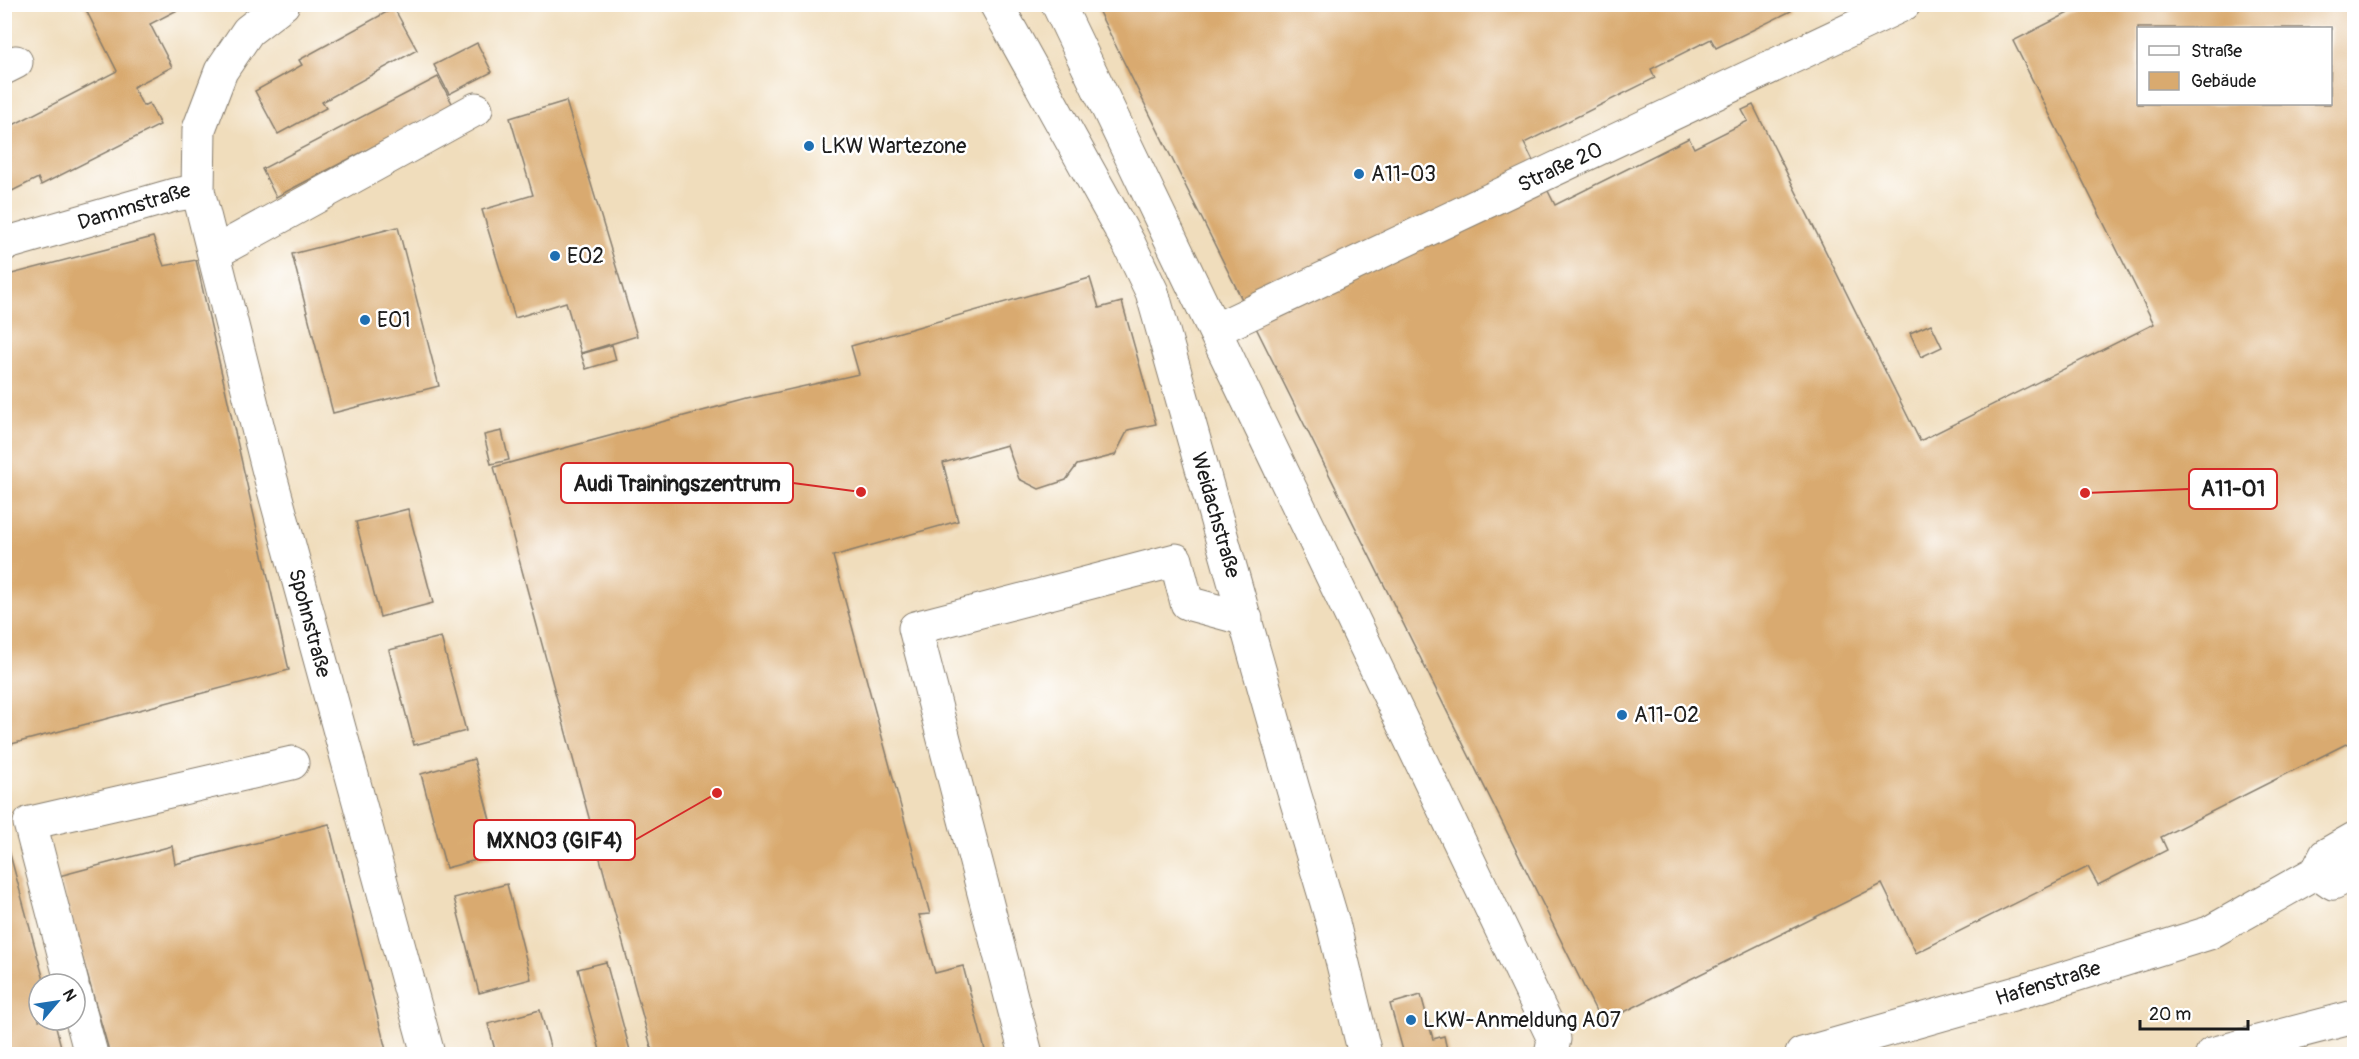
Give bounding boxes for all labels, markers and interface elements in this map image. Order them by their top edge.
legend [2137,27,2332,105]
text: Straße [2191,40,2242,63]
text: Gebäude [2191,70,2256,93]
place label: LKW Wartezone [821,133,967,160]
street label: Straße 20 [1514,136,1607,199]
marker: LKW Wartezone [802,139,816,153]
place label: A11-03 [1371,161,1436,188]
marker: A11-03 [1352,167,1366,181]
street label: Dammstraße [74,176,195,236]
place label: E02 [567,243,604,270]
marker: E02 [548,249,562,263]
place label: E01 [377,307,410,334]
marker: E01 [358,313,372,327]
street label: Weidachstraße [1185,449,1247,582]
callout: Audi Trainingszentrum [561,463,793,503]
callout: A11-01 [2189,469,2277,509]
text: Audi Trainingszentrum [573,470,781,498]
text: A11-01 [2201,475,2265,503]
street label: Spohnstraße [282,566,337,681]
place label: A11-02 [1634,702,1699,729]
marker: A11-02 [1615,708,1629,722]
callout: MXN03 (GIF4) [474,820,635,860]
text: MXN03 (GIF4) [487,827,623,855]
street label: Hafenstraße [1992,954,2105,1012]
north arrow [27,972,87,1032]
text: N [58,986,81,1005]
scale bar [2140,993,2248,1031]
text: 20 m [2149,1003,2191,1026]
place label: LKW-Anmeldung A07 [1423,1007,1621,1034]
marker: LKW-Anmeldung A07 [1404,1013,1418,1027]

